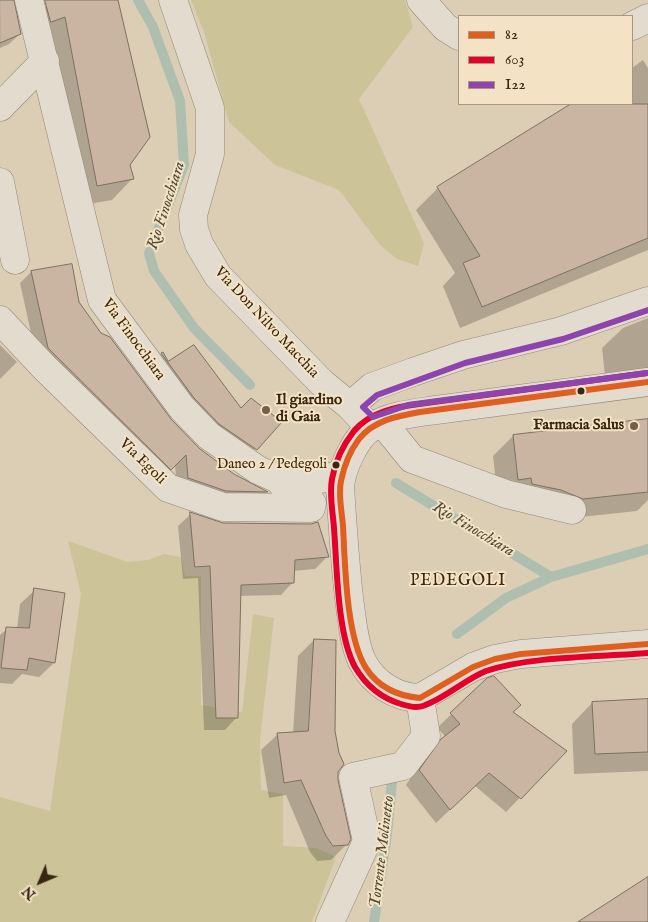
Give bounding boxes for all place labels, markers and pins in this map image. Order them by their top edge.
unlabelled marker [576,386,586,396]
place label: Il giardino di Gaia [276,392,342,427]
marker: Il giardino di Gaia [260,404,272,416]
place label: Farmacia Salus [533,417,624,435]
marker: Farmacia Salus [628,420,640,432]
place label: Daneo 2 / Pedegoli [217,457,327,473]
marker: Daneo 2 / Pedegoli [331,460,341,470]

